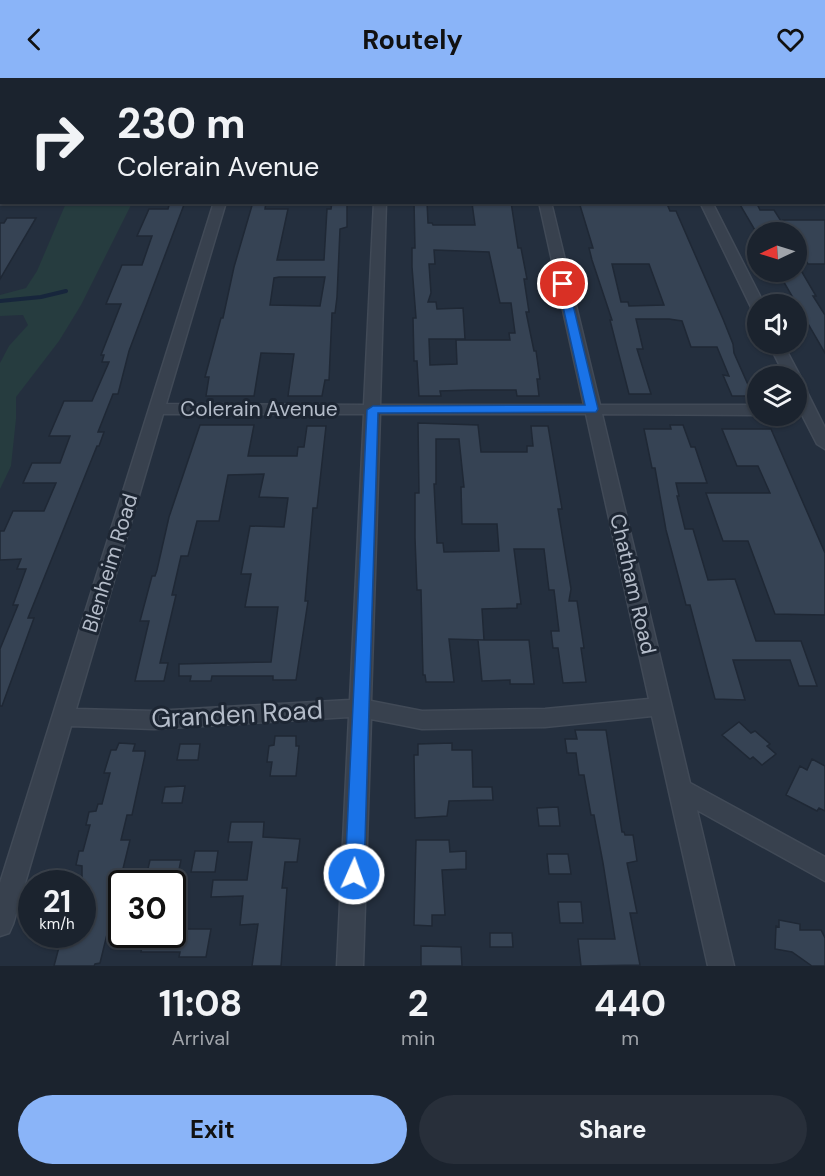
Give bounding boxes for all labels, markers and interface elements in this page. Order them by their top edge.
text: Routely [362,22,463,57]
icon: back [18,23,51,56]
icon: heart [774,23,807,56]
text: 230 m [117,96,246,151]
icon: right [18,102,96,180]
text: Colerain Avenue [117,149,319,184]
north arrow [747,222,807,282]
map controls [747,222,807,426]
pin [537,258,588,309]
icon: arrive [546,267,579,300]
button: sound [747,294,807,354]
button: layers [747,366,807,426]
street label: Colerain Avenue [180,395,338,423]
street label: Blenheim Road [76,490,144,636]
street label: Chatham Road [603,511,663,657]
street label: Granden Road [150,693,324,735]
position arrow [322,842,386,906]
speed limit sign: 30 [108,870,186,948]
text: 21 [43,882,71,921]
text: km/h [39,914,75,934]
text: 11:08 [159,980,242,1027]
text: 2 [408,980,429,1027]
text: 440 [594,980,666,1027]
text: Arrival [171,1025,230,1051]
text: min [401,1025,435,1051]
text: m [621,1025,639,1051]
button: Exit [18,1095,407,1164]
button: Share [419,1095,807,1164]

